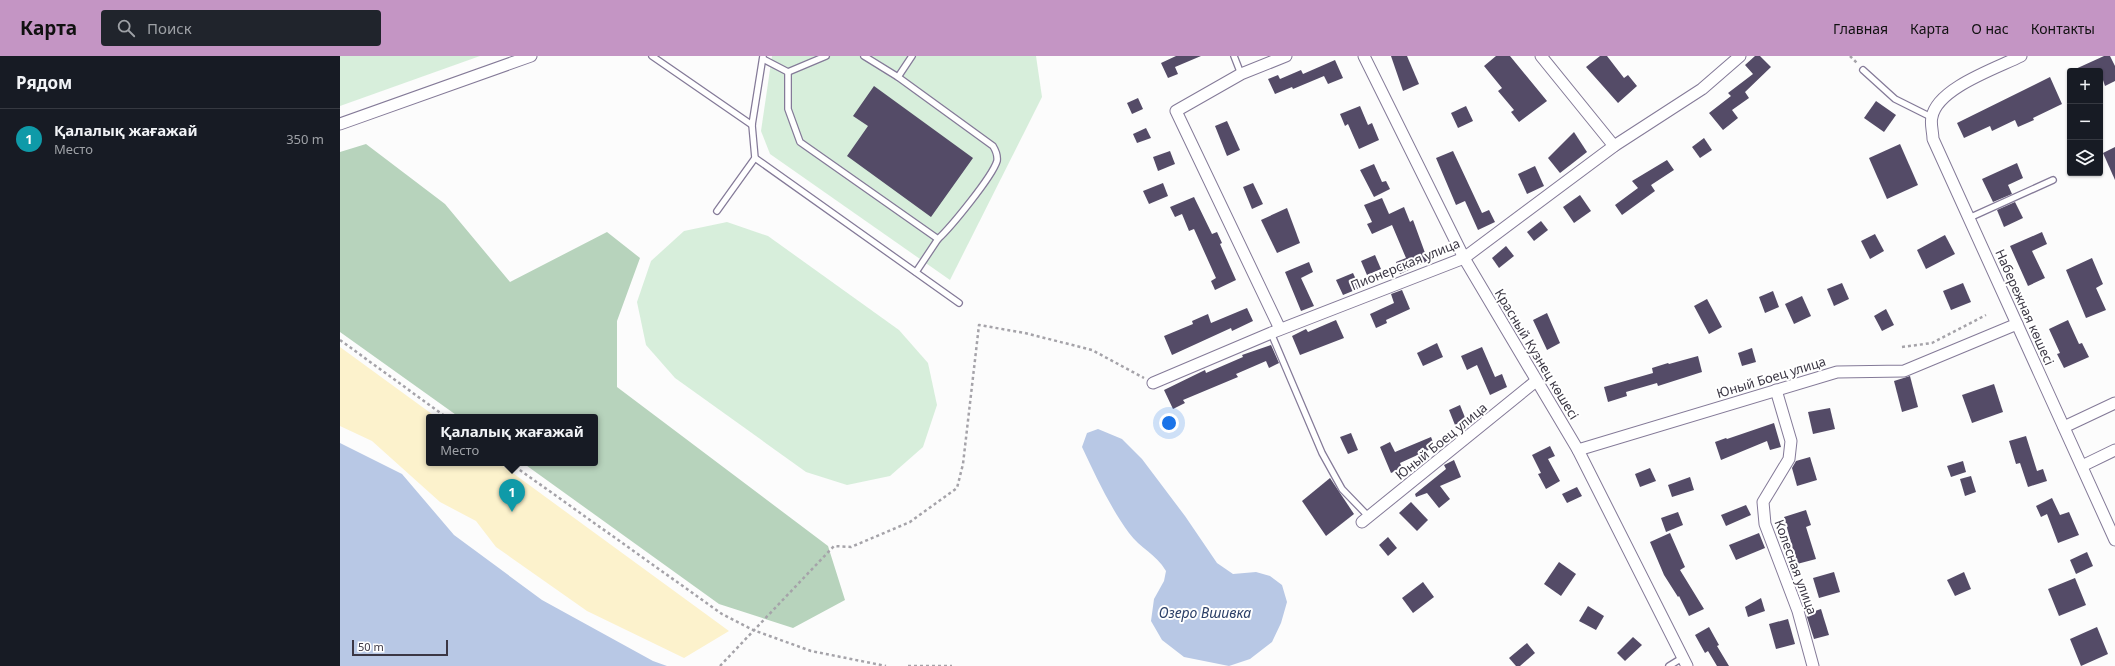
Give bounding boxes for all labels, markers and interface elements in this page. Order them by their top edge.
search box [101,10,381,46]
text: Карта [20,15,77,41]
icon: search [115,17,137,39]
text: Поиск [147,18,192,38]
text: Главная [1833,19,1888,38]
text: Карта [1910,19,1949,38]
text: О нас [1971,19,2009,38]
text: Контакты [2031,19,2095,38]
map controls [2067,68,2103,176]
button: + [2067,68,2103,104]
text: Рядом [16,71,72,94]
button: − [2067,104,2103,140]
text: Қалалық жағажай [54,120,198,140]
text: 1 [25,130,33,148]
text: 350 m [286,130,324,148]
text: Место [54,140,93,158]
button: layers [2067,140,2103,176]
street label: Пионерская улица [1348,234,1462,294]
street label: Набережная көшесі [1991,246,2059,368]
street label: Красный Кузнец көшесі [1491,285,1583,423]
street label: Юный Боец улица [1714,352,1828,402]
street label: Юный Боец улица [1391,398,1491,484]
your location [1159,413,1179,433]
popup [426,414,598,466]
text: Қалалық жағажай [440,421,584,441]
text: Место [440,441,479,459]
pin: 1 [499,479,525,512]
street label: Колесная улица [1770,517,1822,617]
water label: Озеро Вшивка [1159,603,1251,622]
scale bar [352,638,448,657]
text: 50 m [358,639,384,654]

